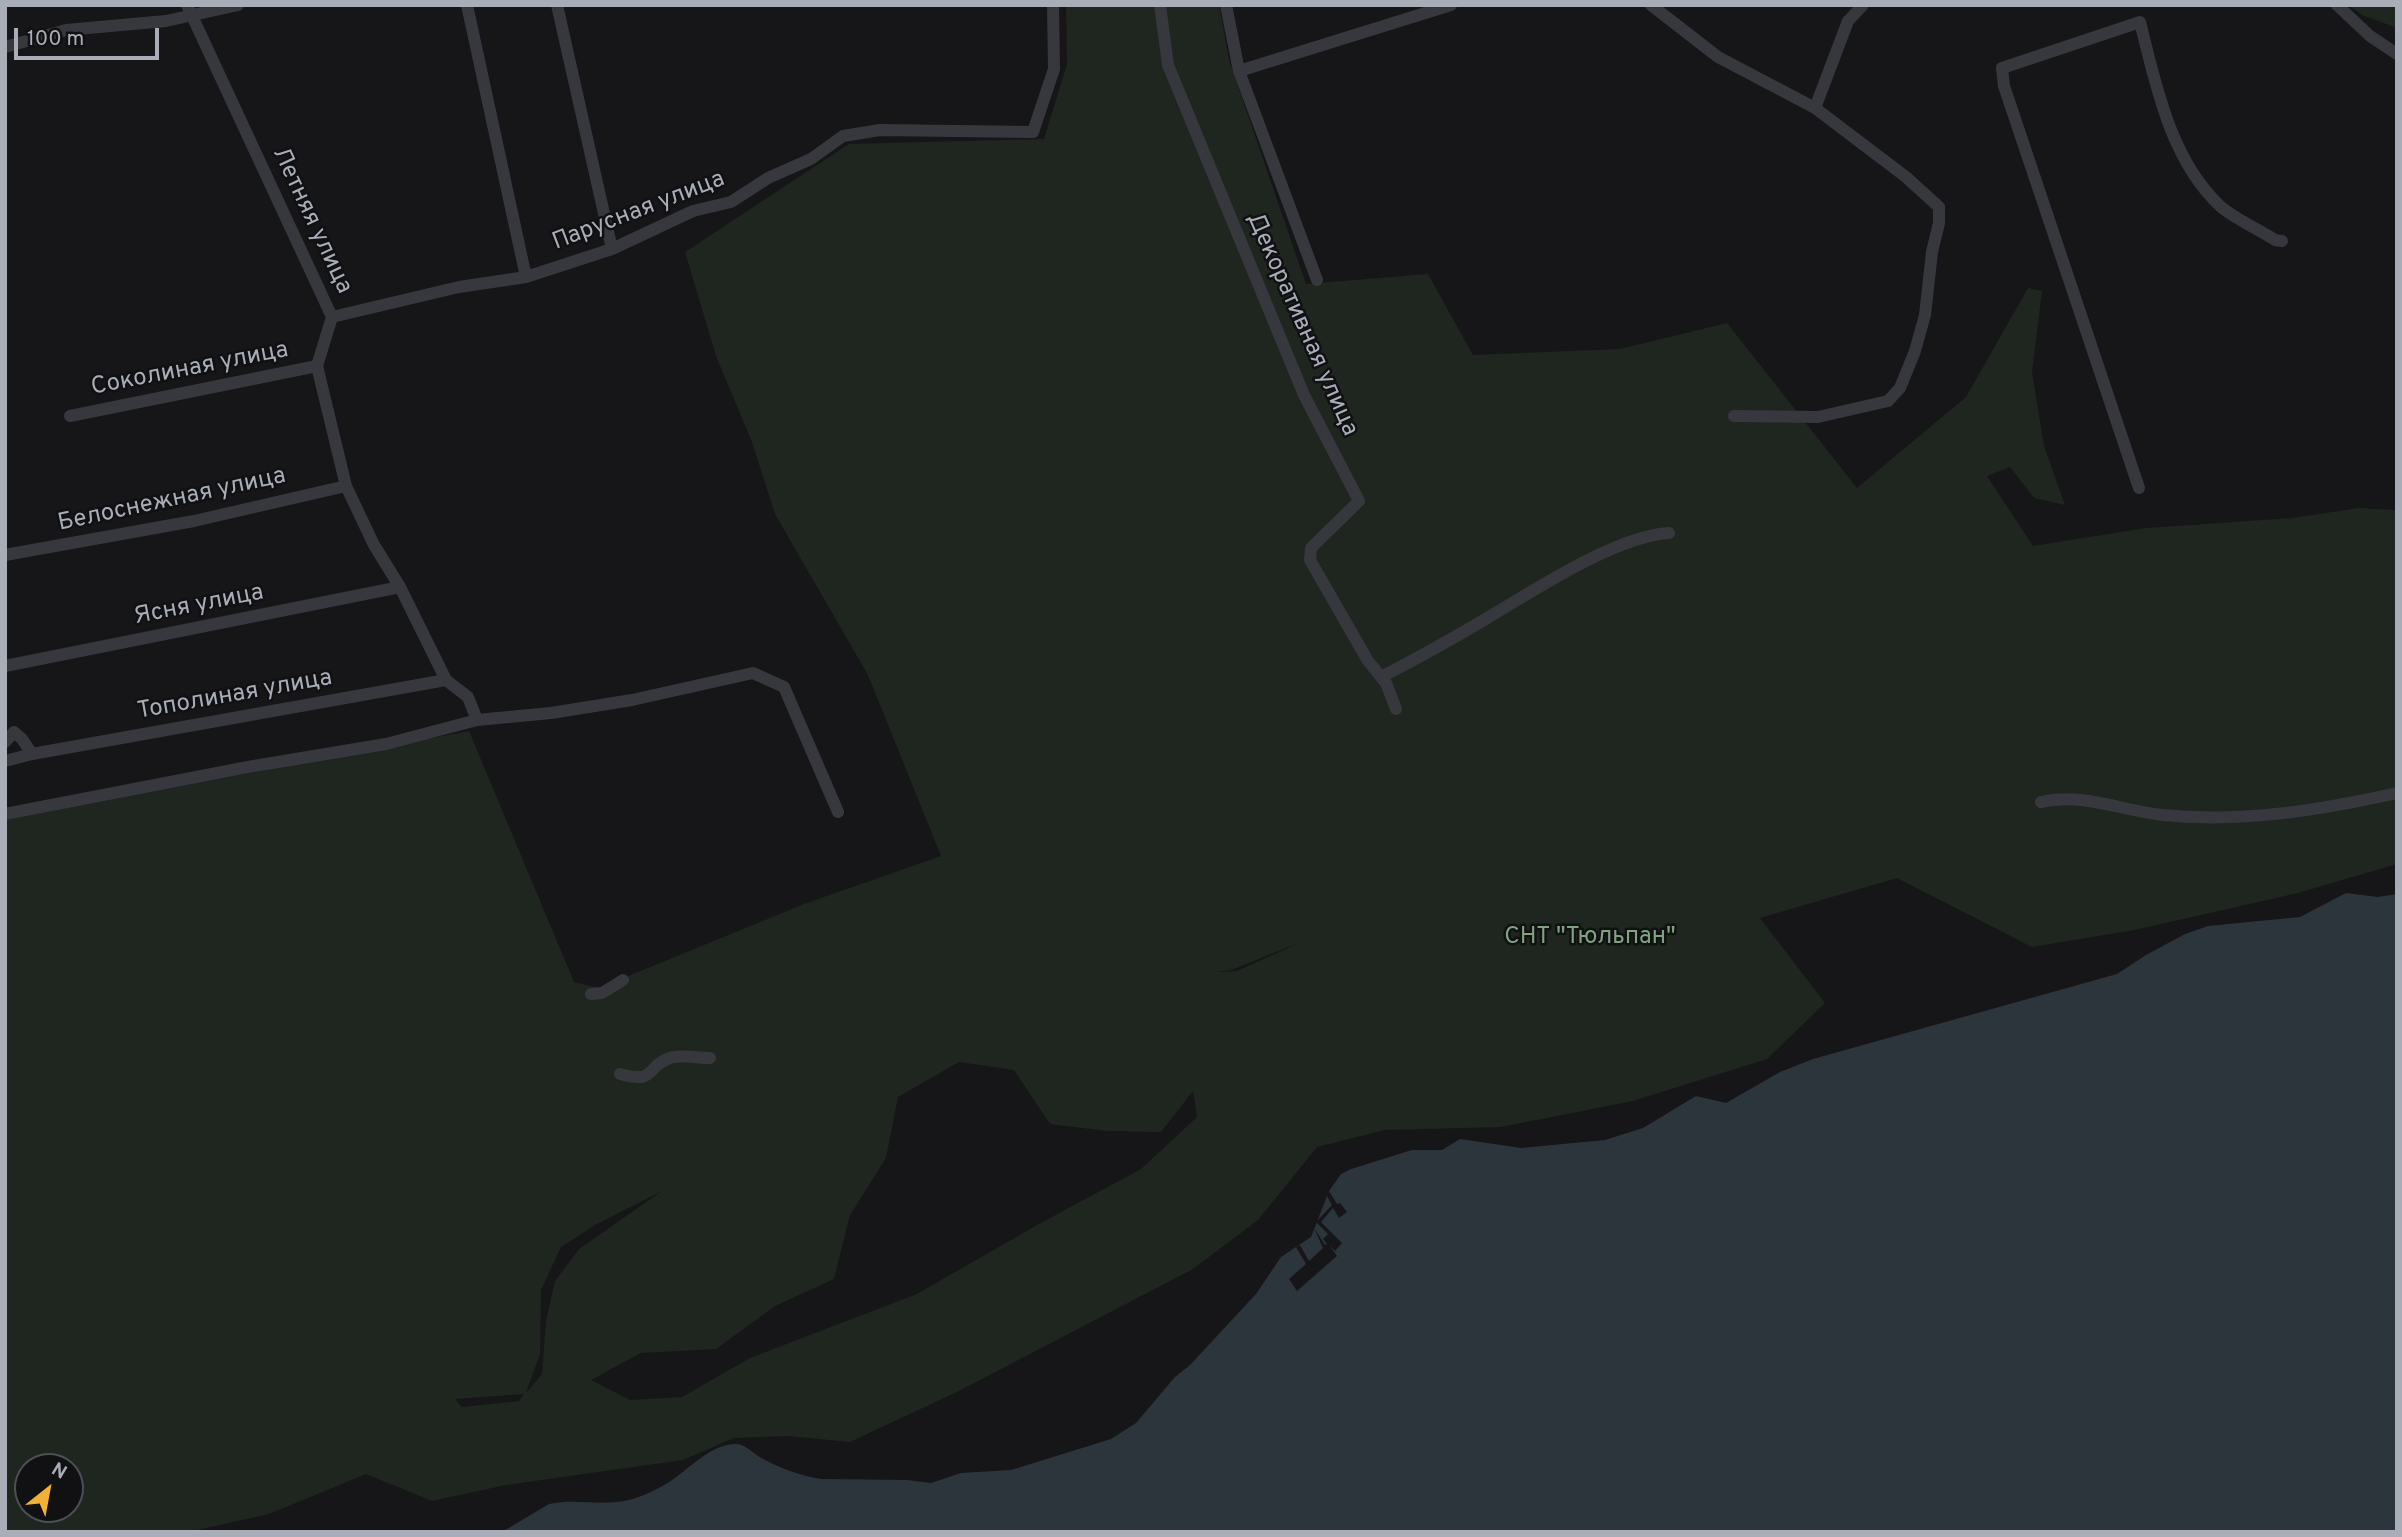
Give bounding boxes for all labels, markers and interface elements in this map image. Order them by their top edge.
scale bar [18,14,163,58]
text: 100 m [27,26,84,53]
street label: Летняя улица [264,143,358,299]
street label: Парусная улица [549,166,729,258]
street label: Декоративная улица [1239,209,1363,441]
street label: Соколиная улица [89,337,291,403]
street label: Белоснежная улица [55,463,289,539]
street label: Ясня улица [132,579,266,633]
street label: Тополиная улица [135,665,335,727]
park label: СНТ "Тюльпан" [1504,924,1676,952]
north arrow [14,1453,84,1523]
text: N [47,1458,71,1486]

